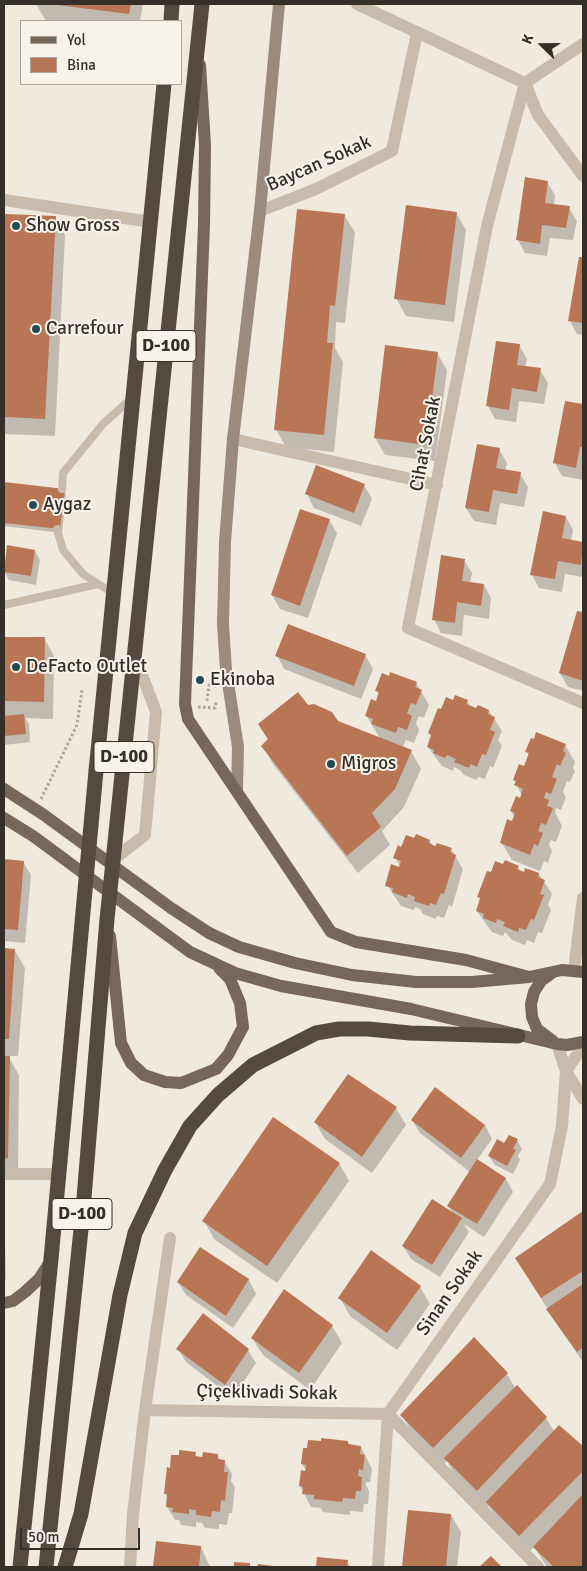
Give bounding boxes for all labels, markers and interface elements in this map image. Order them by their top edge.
legend [20,20,182,85]
north arrow [517,20,567,70]
text: Yol [67,31,86,49]
text: K [518,32,537,46]
text: Bina [67,56,96,74]
street label: Baycan Sokak [263,131,375,197]
place label: Show Gross [26,215,120,237]
marker: Show Gross [10,220,22,232]
place label: Carrefour [46,318,124,340]
marker: Carrefour [30,323,42,335]
road number: D-100 [136,331,196,362]
street label: Cihat Sokak [406,395,446,493]
place label: Aygaz [43,494,91,516]
marker: Aygaz [27,499,39,511]
place label: DeFacto Outlet [26,656,147,678]
marker: DeFacto Outlet [10,661,22,673]
place label: Ekinoba [210,669,275,691]
marker: Ekinoba [194,674,206,686]
road number: D-100 [94,742,154,772]
place label: Migros [341,753,396,775]
marker: Migros [325,758,337,770]
road number: D-100 [52,1198,112,1230]
street label: Sinan Sokak [412,1246,488,1340]
street label: Çiçeklivadi Sokak [196,1380,338,1406]
scale bar [22,1518,142,1550]
text: 50 m [28,1528,59,1546]

